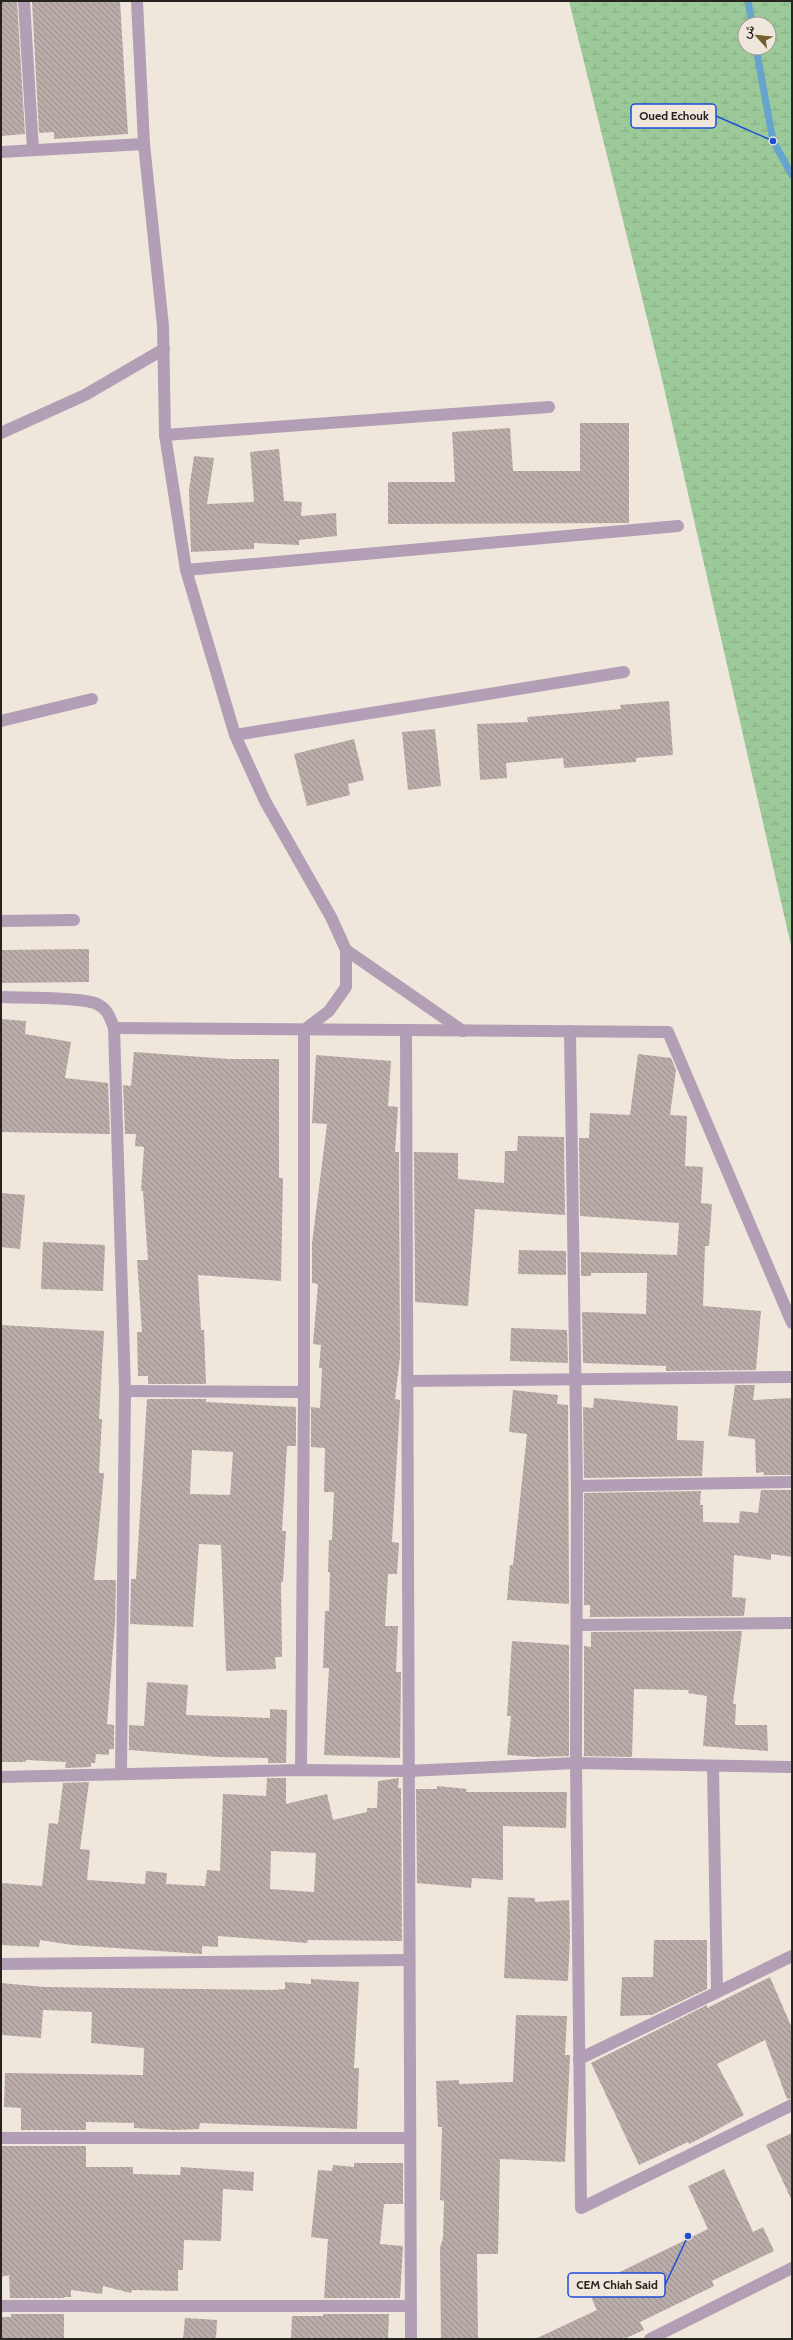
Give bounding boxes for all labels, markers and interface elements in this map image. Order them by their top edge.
north arrow [737,16,777,56]
text: ش [739,22,757,41]
callout: Oued Echouk [631,104,716,128]
text: Oued Echouk [639,108,709,123]
callout: CEM Chiah Said [568,2273,665,2297]
text: CEM Chiah Said [576,2277,658,2292]

